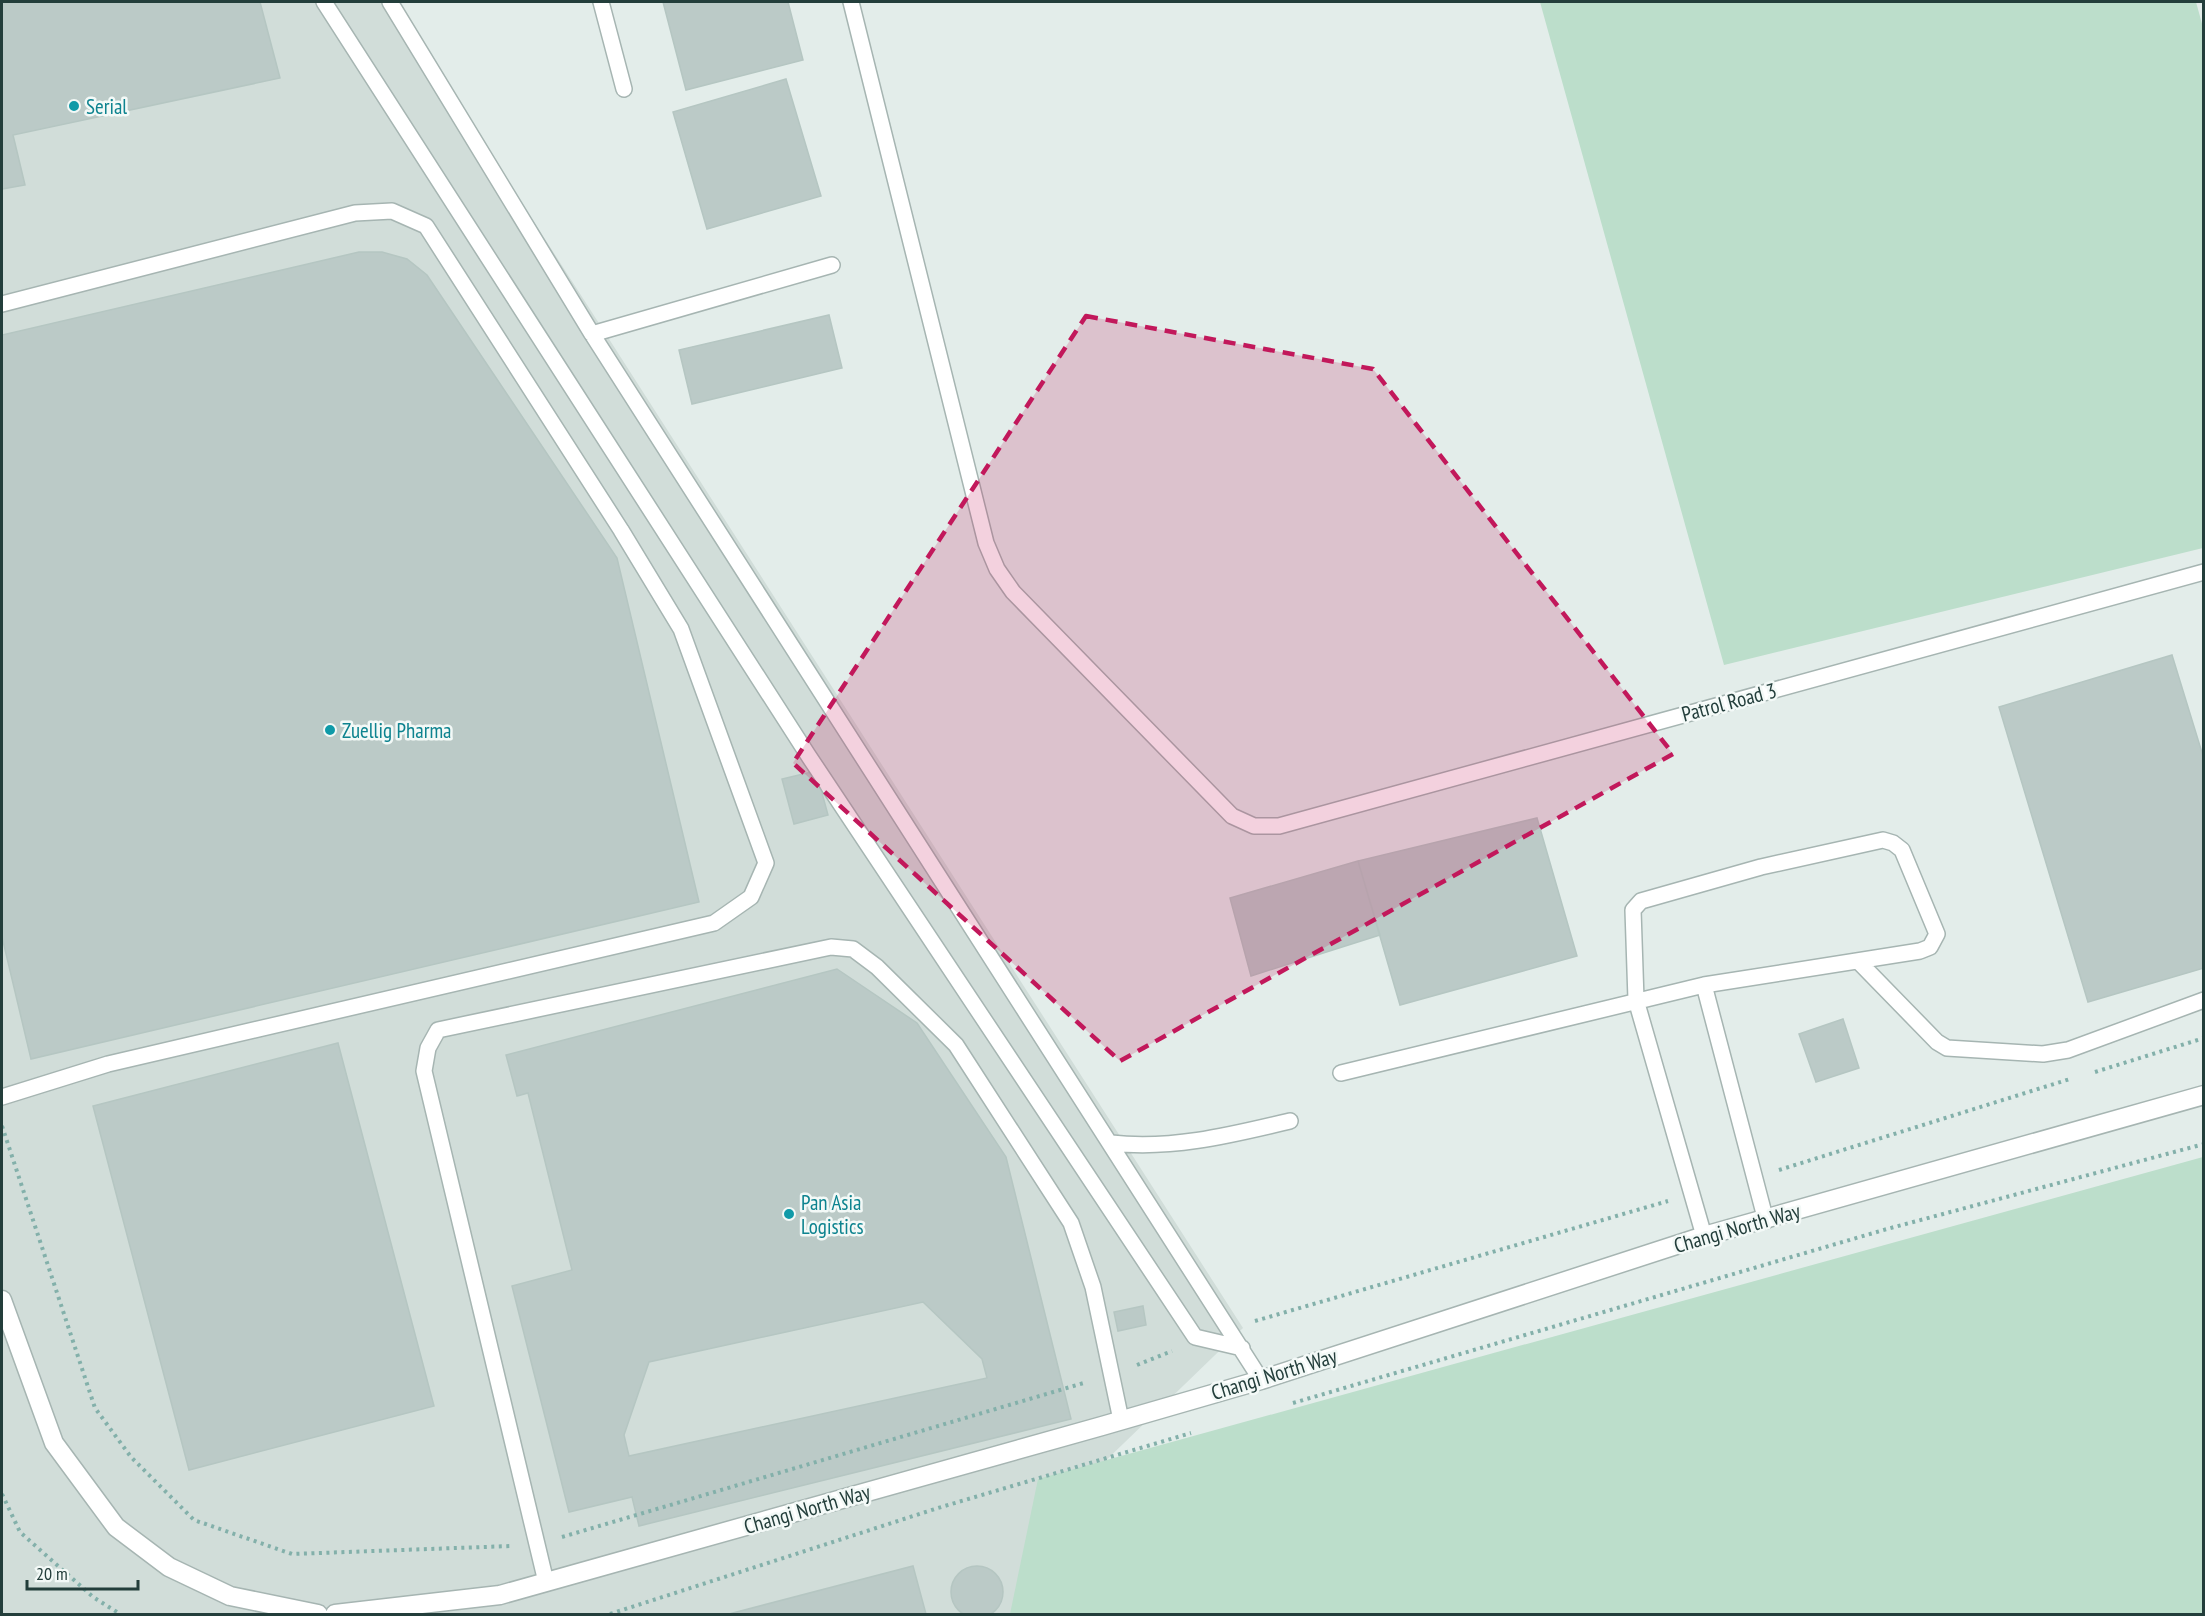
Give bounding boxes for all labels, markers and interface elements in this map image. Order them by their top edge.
place label: Serial [86,93,127,120]
marker: Serial [67,99,81,113]
street label: Patrol Road 3 [1679,676,1779,728]
place label: Zuellig Pharma [342,717,451,744]
marker: Zuellig Pharma [323,723,337,737]
place label: Pan Asia Logistics [801,1189,864,1240]
street label: Changi North Way [1671,1197,1803,1259]
marker: Pan Asia Logistics [782,1207,796,1221]
street label: Changi North Way [1208,1342,1340,1406]
street label: Changi North Way [741,1478,873,1540]
scale bar [27,1553,138,1591]
text: 20 m [36,1562,68,1585]

